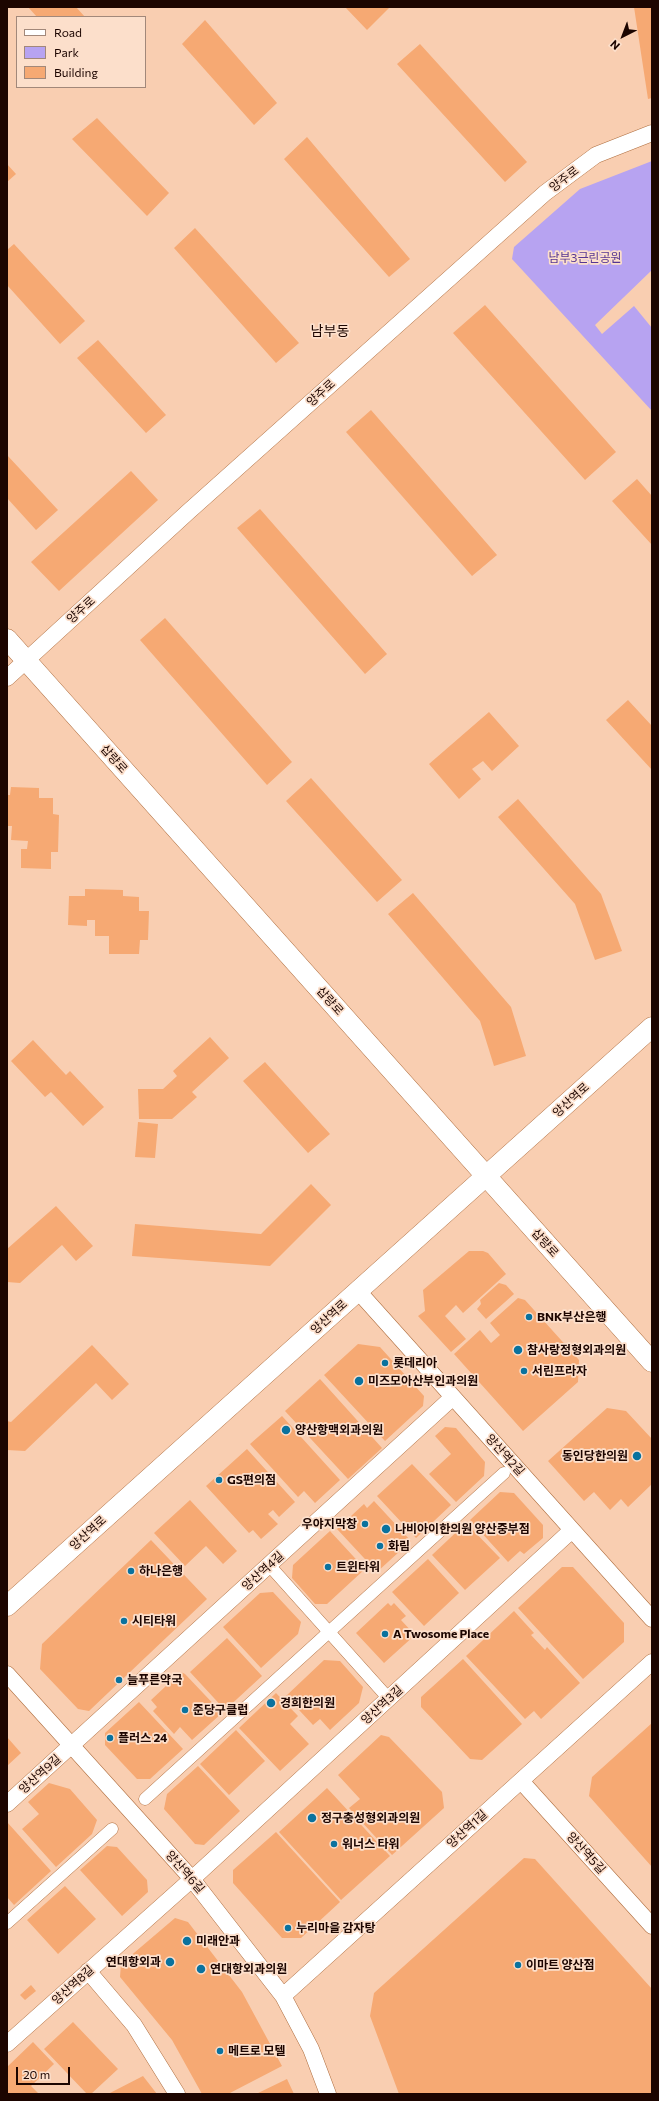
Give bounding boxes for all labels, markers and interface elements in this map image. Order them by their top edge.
legend [16,16,146,88]
north arrow [603,16,643,56]
text: Road [54,25,82,39]
text: N [607,38,622,53]
text: Park [54,45,79,59]
text: Building [54,65,98,79]
street label: 양주로 [546,163,582,195]
park label: 남부3근린공원 [548,251,622,265]
district label: 남부동 [311,323,349,339]
street label: 양주로 [304,377,338,409]
street label: 양주로 [64,594,98,626]
street label: 삽량로 [98,742,130,776]
street label: 삽량로 [314,984,346,1018]
street label: 양산역로 [550,1080,592,1120]
street label: 삽량로 [529,1226,561,1260]
street label: 양산역로 [308,1297,350,1337]
place label: BNK부산은행 [537,1310,606,1324]
marker: BNK부산은행 [524,1312,534,1322]
place label: 참사랑정형외과의원 [527,1343,626,1357]
marker: 참사랑정형외과의원 [512,1344,524,1356]
place label: 롯데리아 [393,1356,437,1370]
marker: 롯데리아 [380,1358,390,1368]
place label: 서린프라자 [532,1364,587,1378]
marker: 서린프라자 [519,1366,529,1376]
place label: 미즈모아산부인과의원 [368,1374,478,1388]
marker: 미즈모아산부인과의원 [353,1375,365,1387]
place label: 양산항맥외과의원 [295,1423,383,1437]
marker: 양산항맥외과의원 [280,1424,292,1436]
street label: 양산역2길 [483,1431,527,1479]
place label: 동인당한의원 [562,1449,628,1463]
marker: 동인당한의원 [631,1450,643,1462]
place label: GS편의점 [227,1473,276,1487]
marker: GS편의점 [214,1475,224,1485]
street label: 양산역로 [67,1513,109,1553]
place label: 우야지막창 [302,1517,357,1531]
marker: 우야지막창 [360,1519,370,1529]
place label: 나비아이한의원 양산중부점 [395,1522,530,1536]
marker: 나비아이한의원 양산중부점 [380,1523,392,1535]
place label: 화림 [388,1539,410,1553]
marker: 화림 [375,1541,385,1551]
street label: 양산역4길 [239,1548,287,1594]
place label: 트윈타워 [336,1560,380,1574]
marker: 트윈타워 [323,1562,333,1572]
place label: 하나은행 [139,1564,183,1578]
marker: 하나은행 [126,1566,136,1576]
place label: 시티타워 [132,1614,176,1628]
marker: 시티타워 [119,1616,129,1626]
place label: A Twosome Place [393,1627,489,1641]
marker: A Twosome Place [380,1629,390,1639]
place label: 늘푸른약국 [127,1673,182,1687]
marker: 늘푸른약국 [114,1675,124,1685]
street label: 양산역3길 [358,1683,406,1727]
place label: 경희한의원 [280,1696,335,1710]
marker: 경희한의원 [265,1697,277,1709]
place label: 준당구클럽 [193,1703,248,1717]
marker: 준당구클럽 [180,1705,190,1715]
place label: 플러스 24 [118,1731,167,1745]
marker: 플러스 24 [105,1733,115,1743]
street label: 양산역9길 [16,1751,64,1797]
street label: 양산역1길 [444,1807,490,1851]
place label: 정구충성형외과의원 [321,1811,420,1825]
marker: 정구충성형외과의원 [306,1812,318,1824]
street label: 양산역5길 [564,1829,608,1877]
place label: 워너스 타워 [342,1837,399,1851]
marker: 워너스 타워 [329,1839,339,1849]
street label: 양산역6길 [163,1848,207,1896]
place label: 누리마을 감자탕 [296,1921,376,1935]
marker: 누리마을 감자탕 [283,1923,293,1933]
place label: 미래안과 [196,1934,240,1948]
marker: 미래안과 [181,1935,193,1947]
place label: 연대항외과 [106,1955,161,1969]
marker: 연대항외과 [164,1956,176,1968]
place label: 이마트 양산점 [526,1958,595,1972]
marker: 이마트 양산점 [513,1960,523,1970]
street label: 양산역8길 [49,1962,97,2008]
place label: 연대항외과의원 [210,1962,287,1976]
marker: 연대항외과의원 [195,1963,207,1975]
place label: 메트로 모텔 [228,2044,285,2058]
marker: 메트로 모텔 [215,2046,225,2056]
scale bar [18,2059,72,2085]
text: 20 m [23,2067,50,2081]

